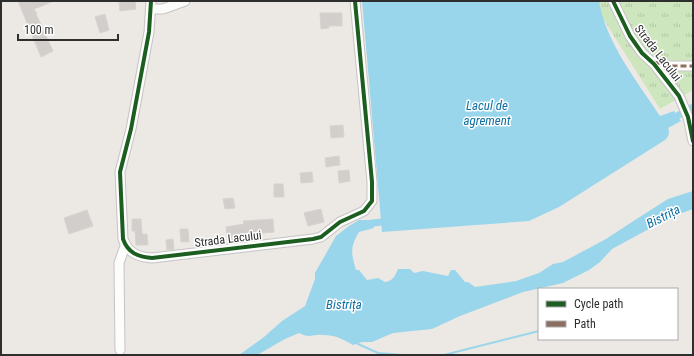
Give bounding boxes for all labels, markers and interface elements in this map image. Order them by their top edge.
scale bar [18,16,118,42]
street label: Strada Lacului [632,22,684,84]
text: 100 m [24,23,54,37]
water label: Lacul de agrement [463,98,511,128]
water label: Bistrița [644,202,683,232]
street label: Strada Lacului [194,228,262,250]
legend [538,288,678,340]
water label: Bistrița [326,297,362,313]
text: Cycle path [574,297,624,311]
text: Path [574,317,596,331]

